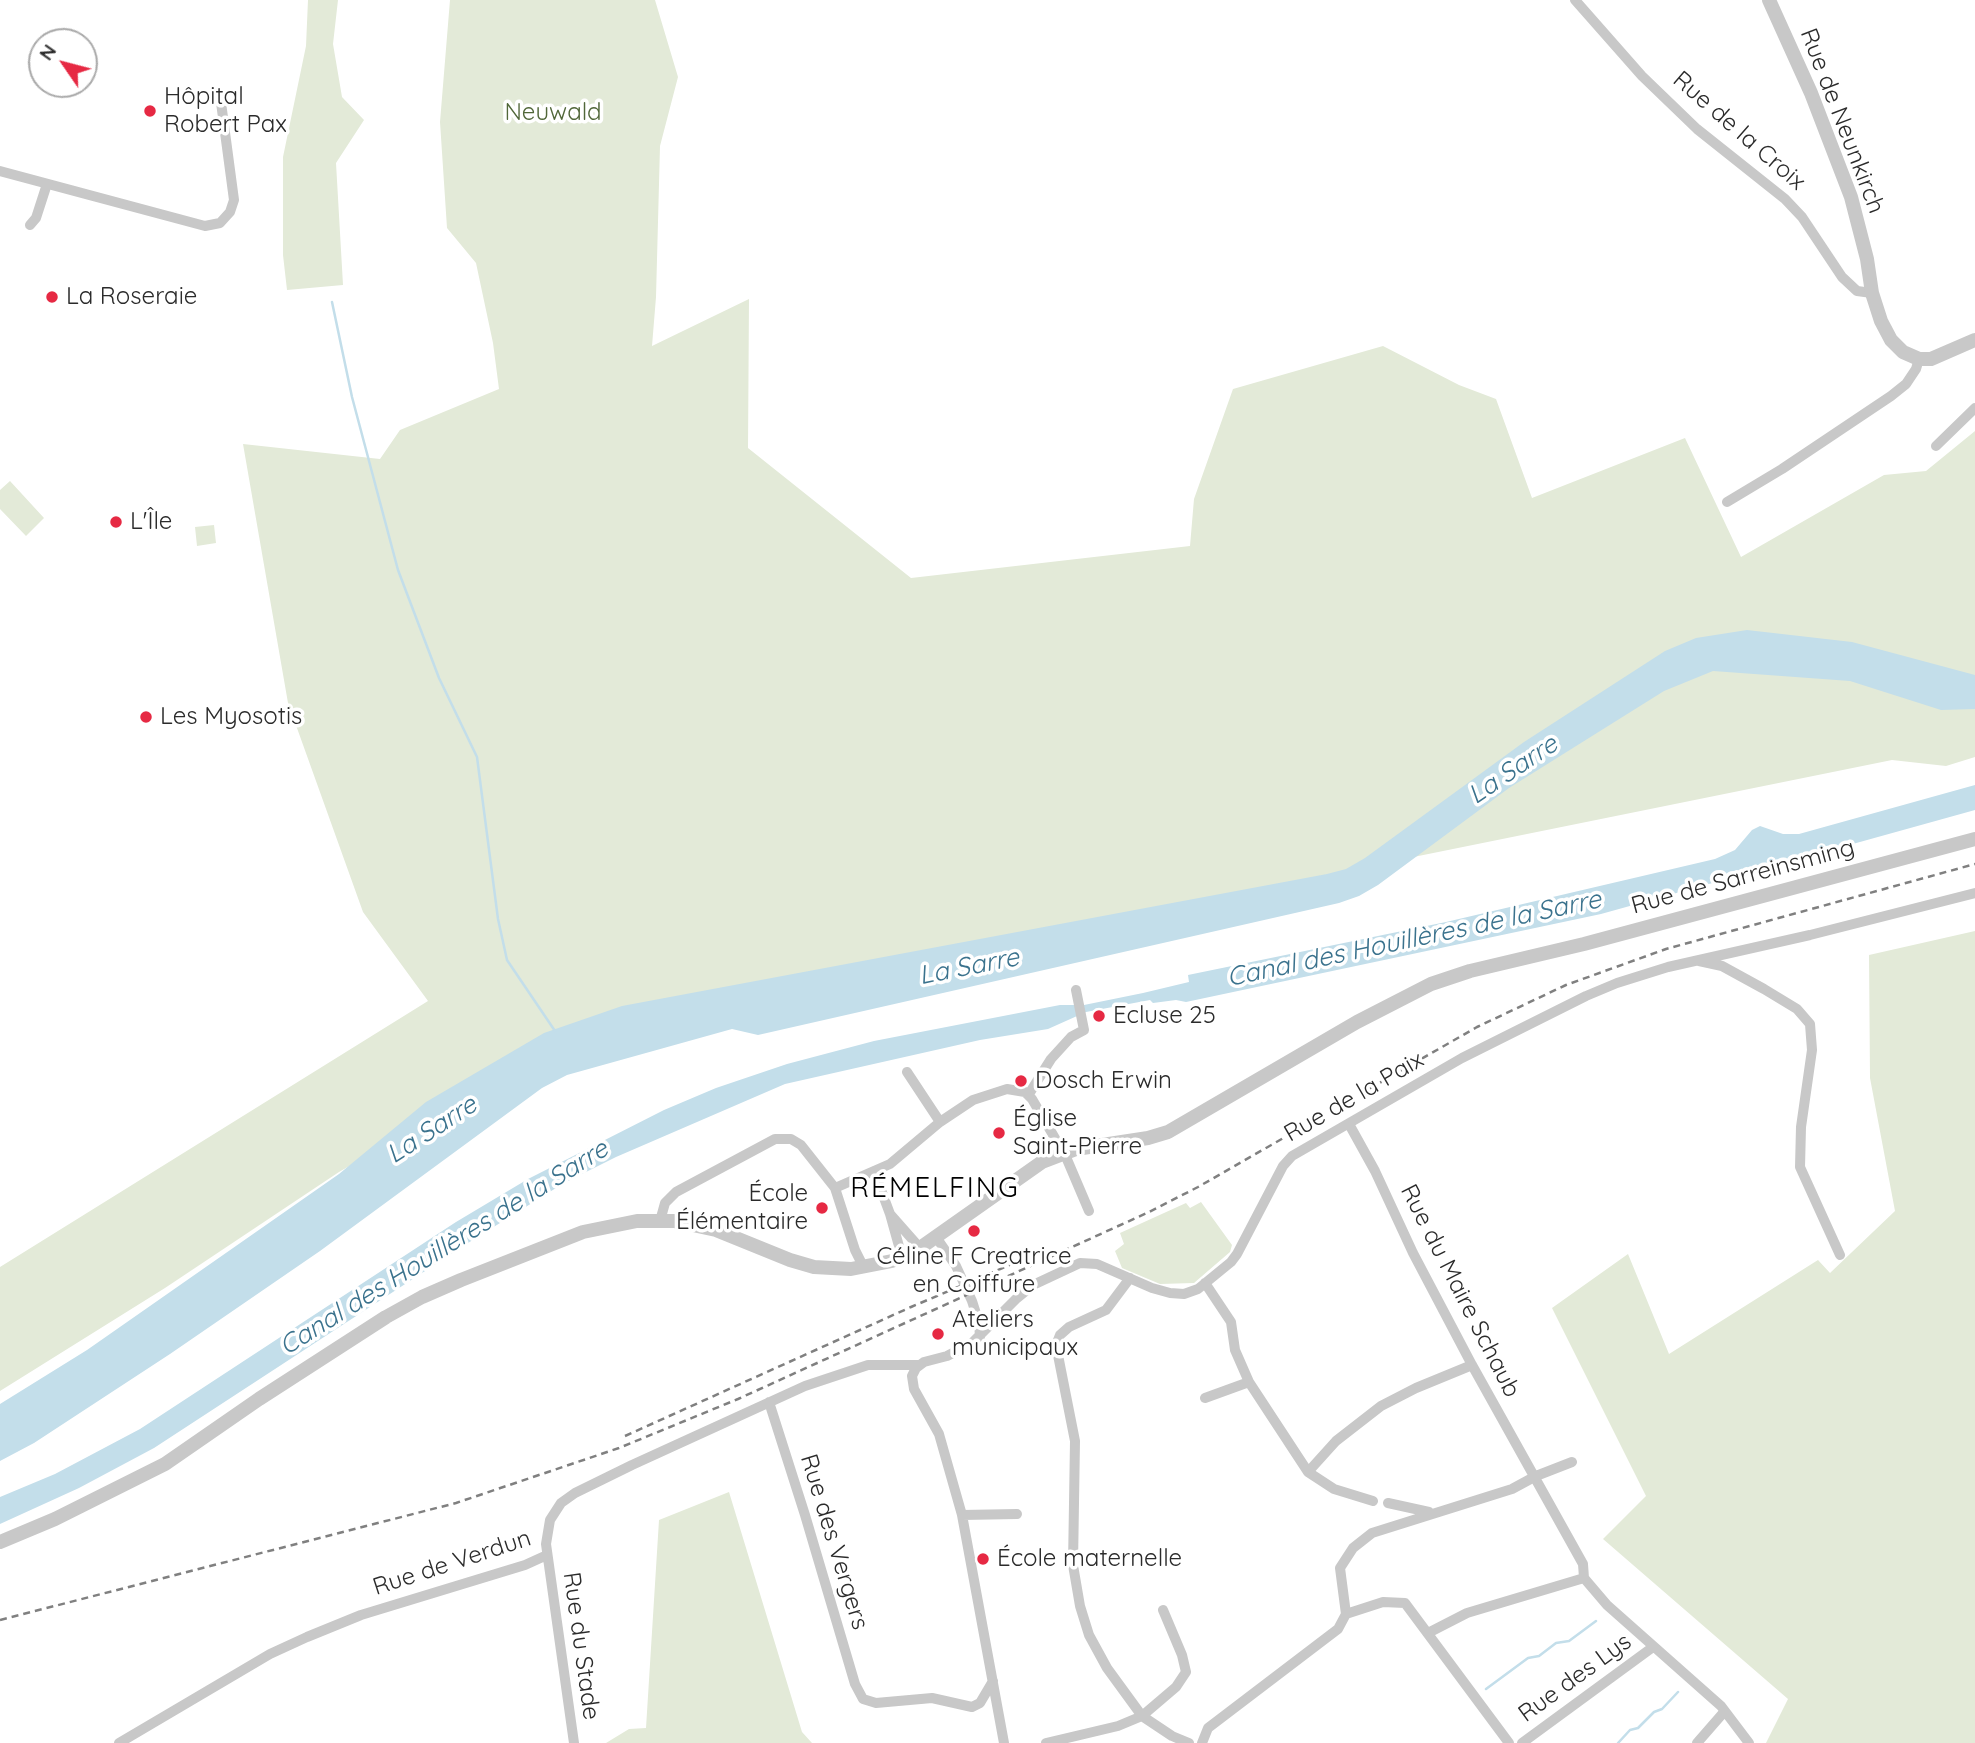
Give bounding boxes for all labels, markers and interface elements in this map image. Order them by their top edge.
street label: Rue de Neunkirch [1794,25,1890,217]
north arrow [28,28,98,98]
text: N [34,39,61,65]
street label: Rue de la Croix [1667,66,1811,196]
place label: Hôpital Robert Pax [164,83,287,139]
park label: Neuwald [504,99,602,127]
marker: Hôpital Robert Pax [142,103,158,119]
place label: La Roseraie [66,283,197,311]
marker: La Roseraie [44,289,60,305]
place label: L'Île [130,508,172,536]
marker: L'Île [108,514,124,530]
place label: Les Myosotis [160,703,302,731]
marker: Les Myosotis [138,709,154,725]
water label: La Sarre [1462,729,1564,811]
street label: Rue de Sarreinsming [1628,833,1858,921]
water label: Canal des Houillères de la Sarre [1224,884,1604,994]
water label: La Sarre [916,942,1022,992]
place label: Ecluse 25 [1113,1002,1216,1030]
marker: Ecluse 25 [1091,1008,1107,1024]
street label: Rue de la Paix [1279,1045,1429,1149]
place label: Dosch Erwin [1035,1067,1172,1095]
marker: Dosch Erwin [1013,1073,1029,1089]
water label: La Sarre [381,1089,483,1171]
place label: Église Saint-Pierre [1013,1105,1142,1161]
marker: Église Saint-Pierre [991,1125,1007,1141]
water label: Canal des Houillères de la Sarre [274,1134,614,1362]
district label: RÉMELFING [851,1172,1019,1206]
place label: École Élémentaire [676,1180,808,1236]
street label: Rue du Maire Schaub [1394,1180,1526,1402]
marker: École Élémentaire [814,1200,830,1216]
marker: Céline F Creatrice en Coiffure [966,1223,982,1239]
place label: Céline F Creatrice en Coiffure [876,1243,1072,1299]
place label: Ateliers municipaux [952,1306,1078,1362]
marker: Ateliers municipaux [930,1326,946,1342]
street label: Rue des Vergers [794,1451,874,1633]
street label: Rue de Verdun [369,1524,535,1602]
place label: École maternelle [997,1545,1182,1573]
marker: École maternelle [975,1551,991,1567]
street label: Rue du Stade [556,1570,606,1722]
street label: Rue des Lys [1513,1627,1637,1729]

